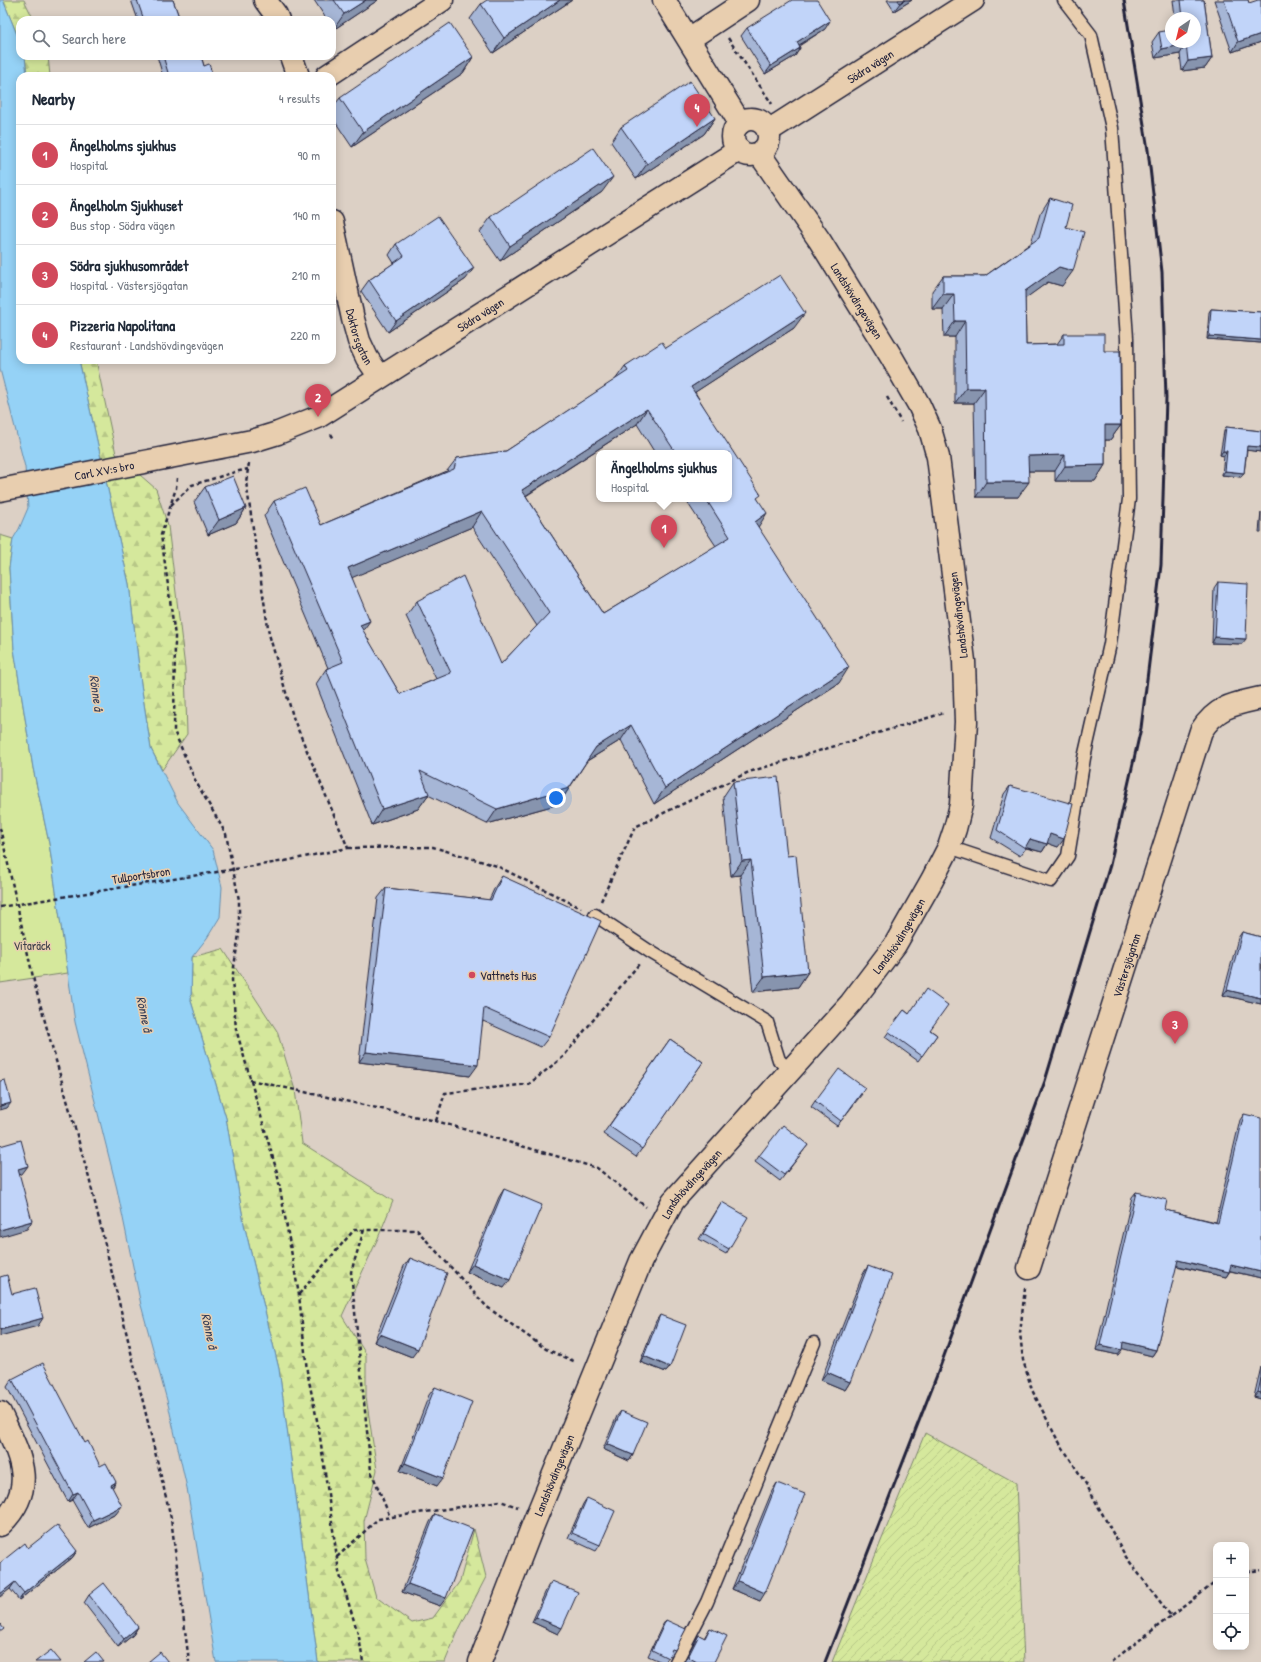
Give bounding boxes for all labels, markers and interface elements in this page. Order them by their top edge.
north arrow [1165,12,1201,48]
search box [16,16,336,60]
icon: search [30,27,52,49]
text: Search here [62,28,126,49]
street label: Södra vägen [843,45,897,87]
text: Nearby [32,87,75,110]
text: 4 results [279,89,320,107]
pin: 4 [684,94,710,127]
text: Ängelholms sjukhus [70,135,176,156]
text: 1 [43,146,47,164]
text: 90 m [298,146,320,164]
text: Hospital [70,156,108,174]
text: Ängelholm Sjukhuset [70,195,183,216]
text: 2 [42,206,48,224]
text: 140 m [293,206,320,224]
text: Bus stop · Södra vägen [70,216,175,234]
text: Södra sjukhusområdet [70,255,188,276]
street label: Landshövdingevägen [827,260,887,342]
text: 3 [42,266,48,284]
text: 210 m [292,266,320,284]
text: Hospital · Västersjögatan [70,276,188,294]
street label: Södra vägen [454,293,507,335]
street label: Doktorsgatan [343,307,378,368]
text: Pizzeria Napolitana [70,315,175,336]
text: 4 [43,326,47,344]
text: 220 m [290,326,320,344]
text: Restaurant · Landshövdingevägen [70,336,224,354]
pin: 2 [305,384,331,417]
popup [596,450,732,502]
street label: Carl XV:s bro [73,456,136,484]
text: Ängelholms sjukhus [611,457,717,478]
text: Hospital [611,478,649,496]
pin: 1 [651,515,677,548]
street label: Landshövdingevägen [944,571,972,659]
water label: Rönne å [86,674,109,714]
your location [546,788,566,808]
street label: Tullportsbron [111,862,171,888]
street label: Landshövdingevägen [868,895,929,977]
street label: Västersjögatan [1108,931,1144,999]
park label: Vitaräck [13,937,51,954]
place label: Vattnets Hus [480,967,537,984]
marker: Vattnets Hus [467,970,477,980]
water label: Rönne å [132,994,158,1035]
pin: 3 [1162,1011,1188,1044]
street label: Landshövdingevägen [657,1145,725,1221]
water label: Rönne å [197,1311,223,1352]
street label: Landshövdingevägen [529,1432,578,1518]
map controls [1213,1542,1249,1650]
button: + [1213,1542,1249,1578]
button: − [1213,1578,1249,1614]
button: locate [1213,1614,1249,1650]

